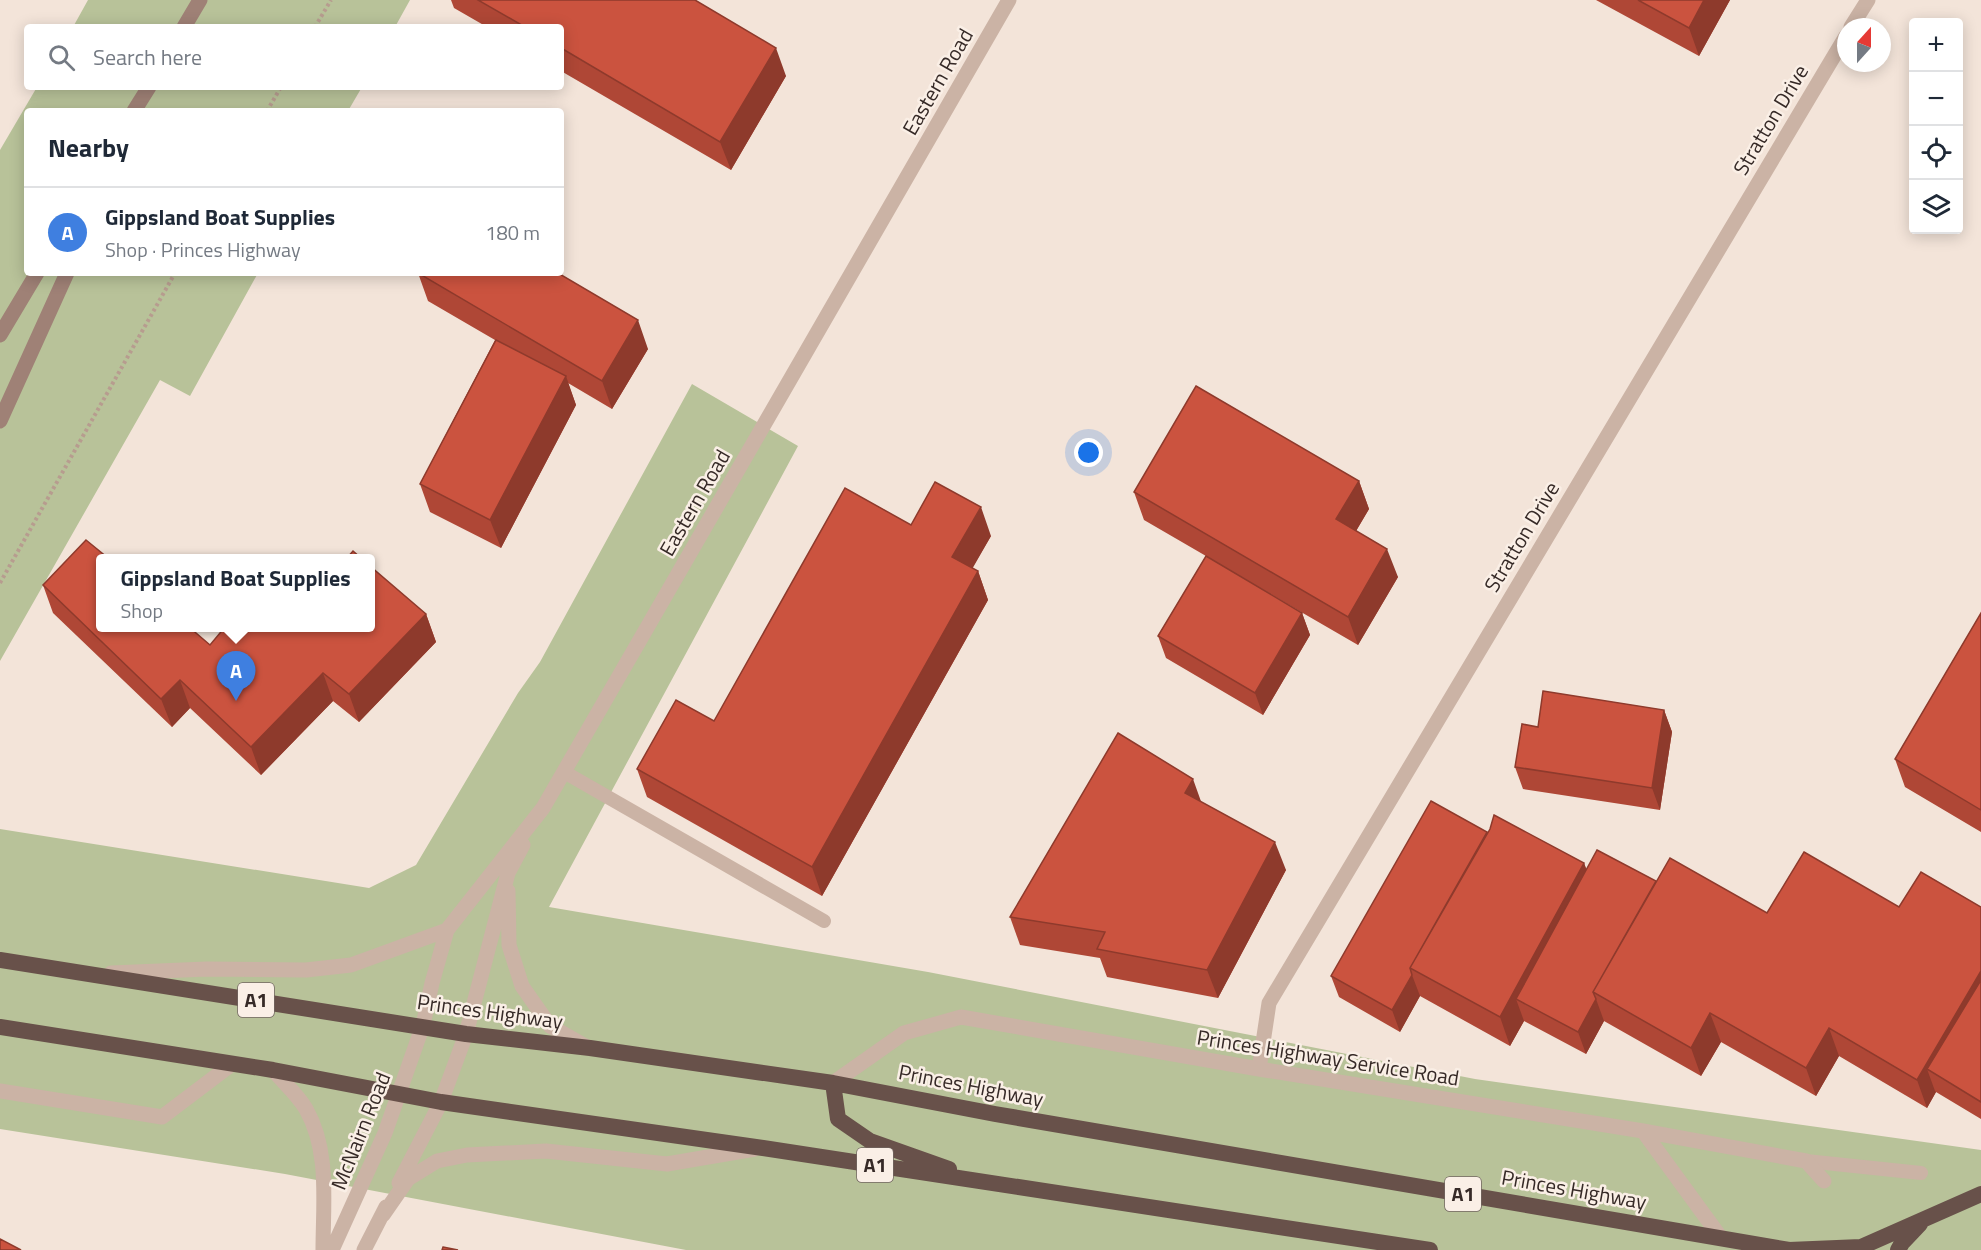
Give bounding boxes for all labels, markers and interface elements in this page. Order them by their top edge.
north arrow [1837,18,1891,72]
map controls [1909,18,1963,234]
button: + [1909,18,1963,72]
street label: Eastern Road [894,22,981,141]
search box [24,24,564,90]
text: Search here [93,40,202,74]
icon: search [45,41,78,74]
street label: Stratton Drive [1724,58,1816,181]
button: − [1909,72,1963,126]
button: locate [1909,126,1963,180]
text: Nearby [48,128,129,167]
button: layers [1909,180,1963,234]
text: Gippsland Boat Supplies [105,200,335,234]
text: A [61,217,74,248]
text: 180 m [485,217,540,248]
text: Shop · Princes Highway [105,234,301,265]
your location [1074,438,1103,467]
street label: Eastern Road [651,443,738,562]
street label: Stratton Drive [1475,475,1567,598]
popup [96,554,375,632]
text: Gippsland Boat Supplies [120,561,351,595]
text: Shop [120,595,163,626]
pin: A [216,652,256,701]
road number: A1 [238,983,274,1017]
street label: Princes Highway [415,985,565,1037]
street label: Princes Highway Service Road [1195,1020,1462,1094]
street label: Princes Highway [896,1055,1046,1115]
street label: McNairn Road [322,1067,398,1194]
road number: A1 [857,1148,893,1182]
street label: Princes Highway [1499,1161,1649,1218]
road number: A1 [1445,1177,1481,1211]

